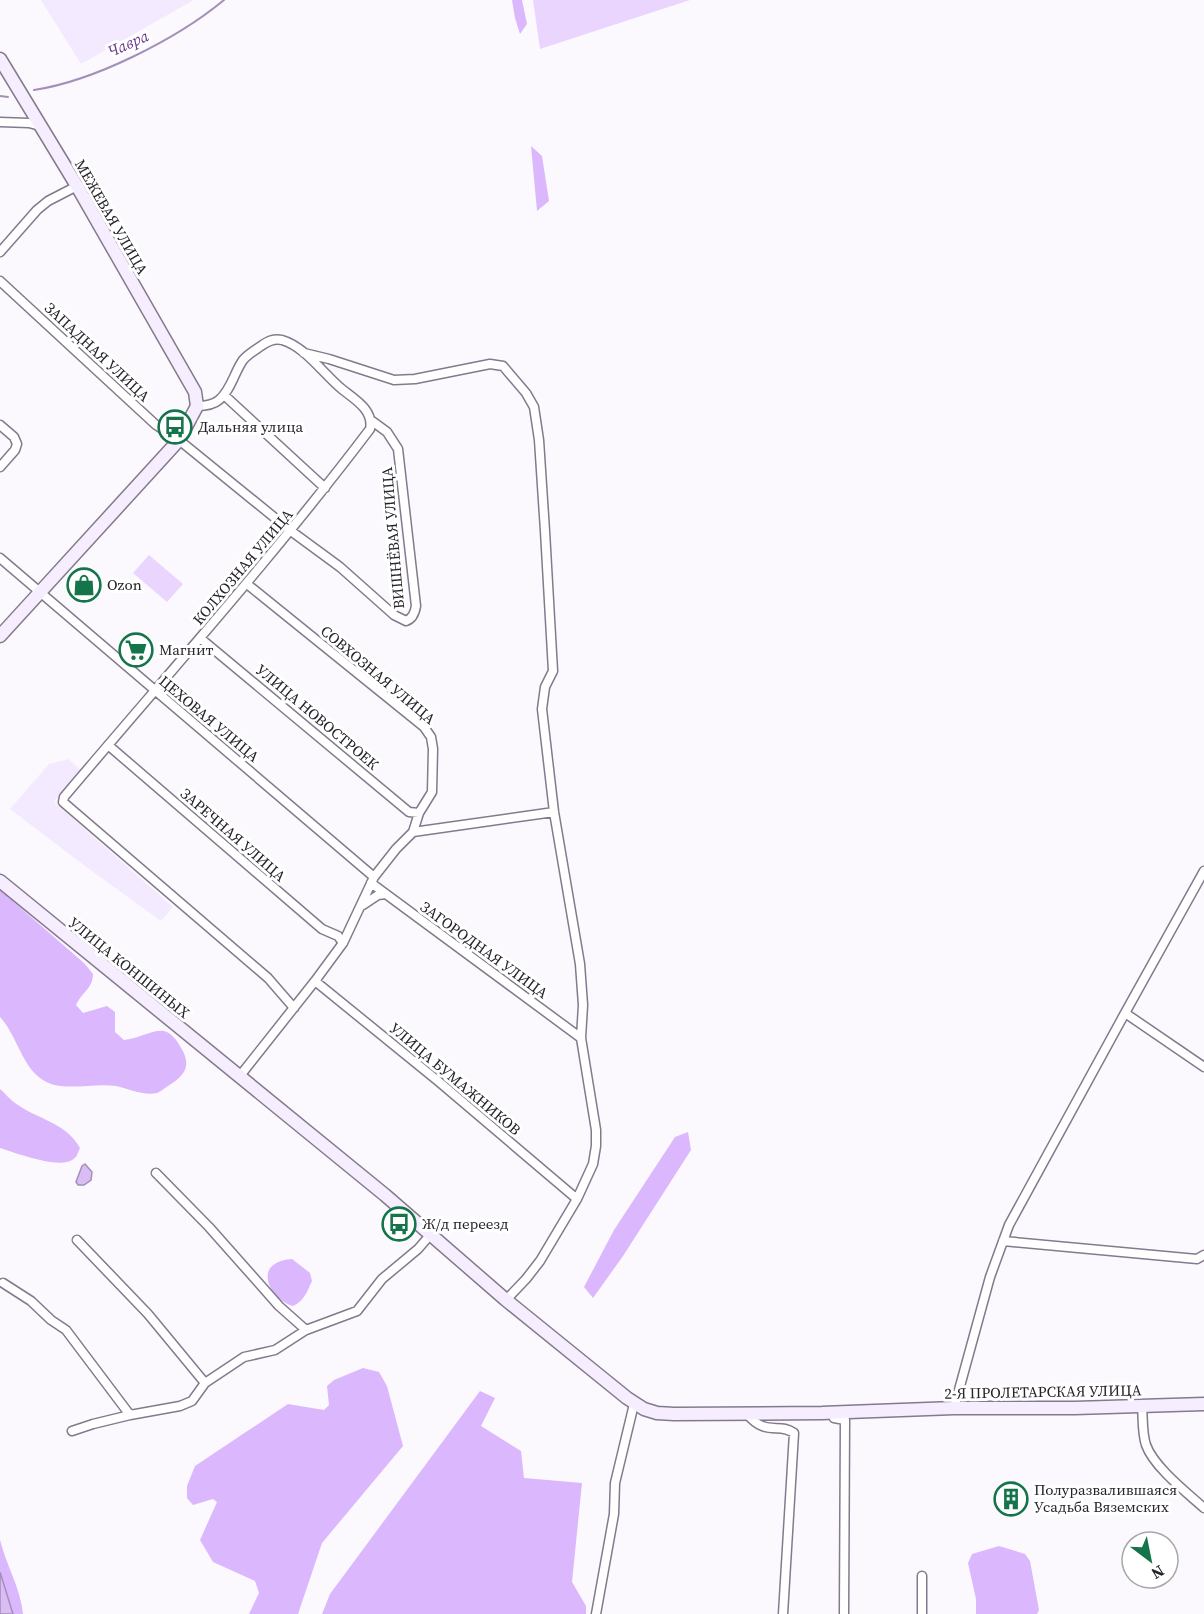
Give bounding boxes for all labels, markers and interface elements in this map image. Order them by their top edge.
water label: Чавра [104,24,153,62]
street label: МЕЖЕВАЯ УЛИЦА [70,155,153,278]
street label: ЗАПАДНАЯ УЛИЦА [40,297,155,406]
bus stop icon: Дальняя улица [157,409,193,445]
place label: Дальняя улица [198,416,303,437]
street label: ВИШНЁВАЯ УЛИЦА [376,466,409,610]
street label: КОЛХОЗНАЯ УЛИЦА [188,504,297,629]
shop icon: Ozon [66,567,102,603]
place label: Ozon [107,574,142,595]
street label: СОВХОЗНАЯ УЛИЦА [316,620,440,729]
supermarket icon: Магнит [118,632,154,668]
place label: Магнит [159,639,214,660]
street label: УЛИЦА НОВОСТРОЕК [251,659,383,774]
street label: ЦЕХОВАЯ УЛИЦА [155,670,264,767]
street label: ЗАРЕЧНАЯ УЛИЦА [176,783,291,886]
street label: ЗАГОРОДНАЯ УЛИЦА [416,896,552,1003]
street label: УЛИЦА КОНШИНЫХ [64,912,195,1023]
street label: УЛИЦА БУМАЖНИКОВ [385,1017,525,1140]
bus stop icon: Ж/д переезд [381,1206,417,1242]
place label: Ж/д переезд [422,1213,509,1234]
street label: 2-Я ПРОЛЕТАРСКАЯ УЛИЦА [944,1379,1142,1404]
place label: Полуразвалившаяся Усадьба Вяземских [1034,1479,1177,1517]
building icon: Полуразвалившаяся Усадьба Вяземских [993,1481,1029,1517]
north arrow [1120,1530,1180,1590]
text: N [1147,1560,1169,1585]

